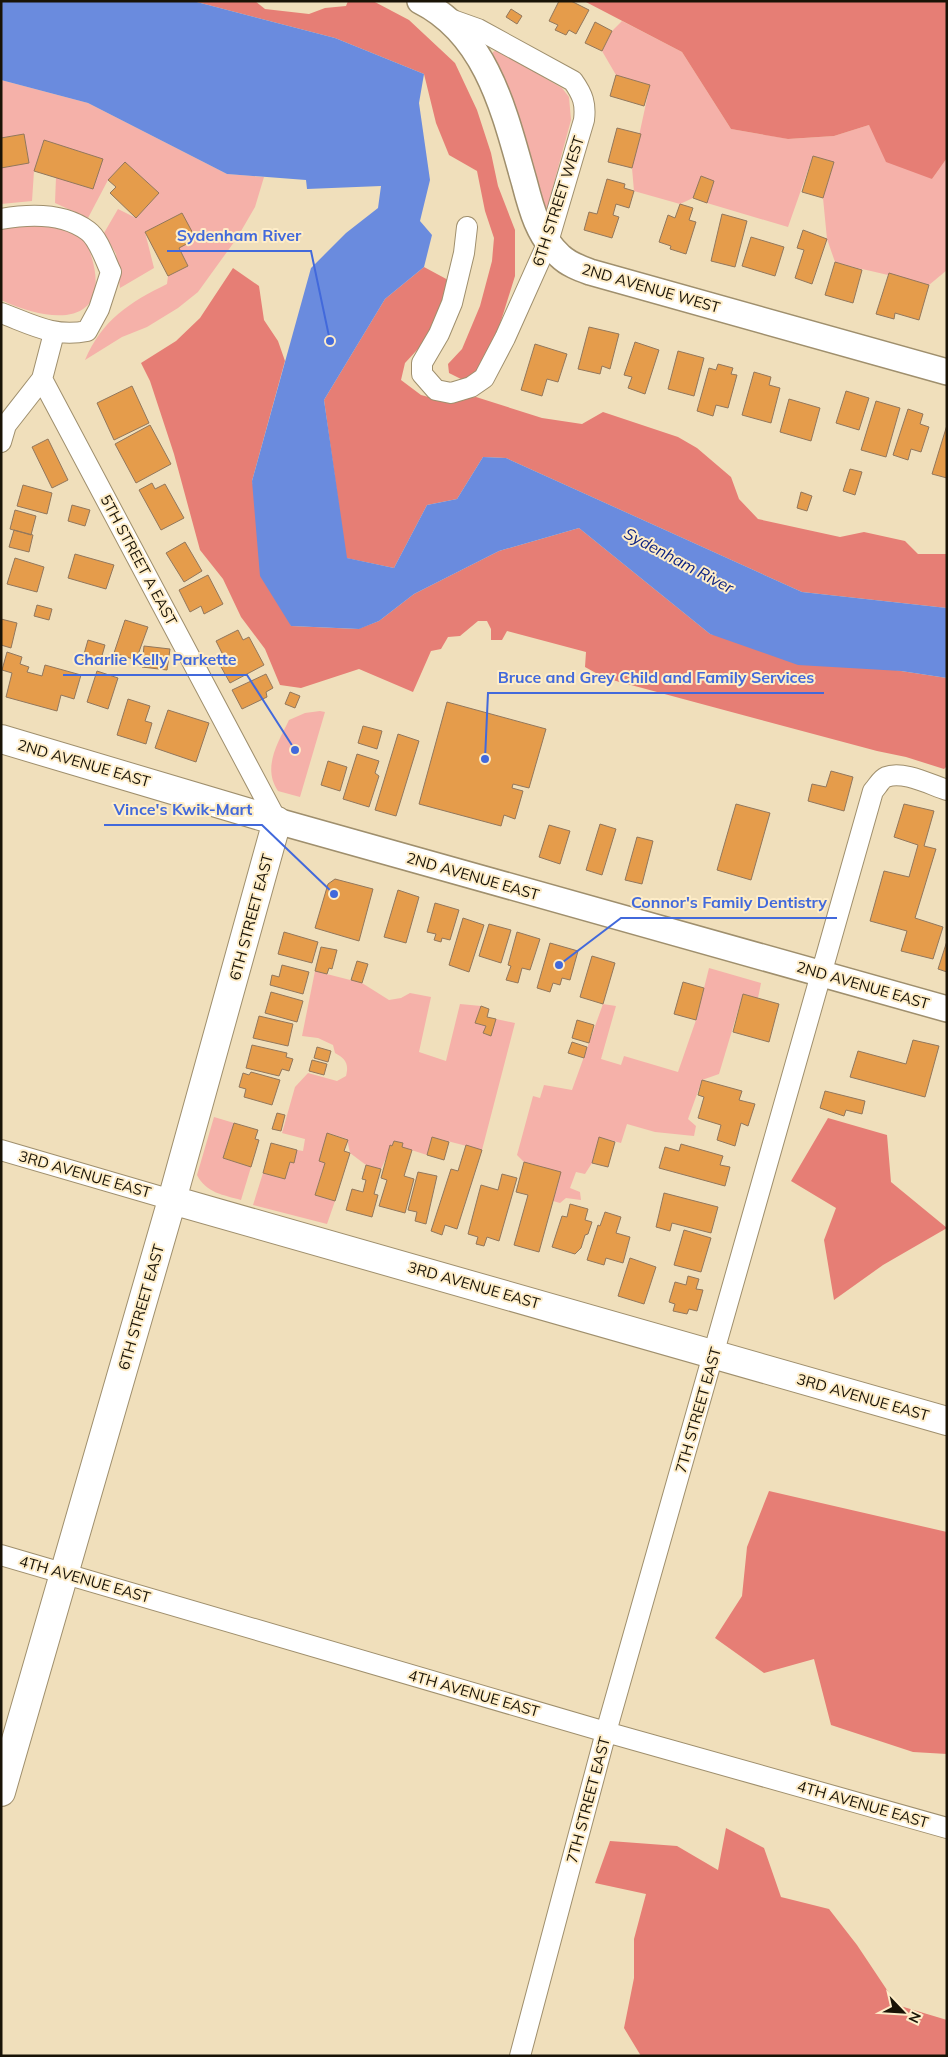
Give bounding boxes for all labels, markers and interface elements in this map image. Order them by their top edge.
street label: 6TH STREET WEST [528,133,588,269]
callout: Sydenham River [167,220,311,251]
text: Sydenham River [177,225,302,245]
street label: 2ND AVENUE WEST [580,259,722,317]
street label: 5TH STREET A EAST [97,491,181,629]
water label: Sydenham River [621,523,738,598]
callout: Charlie Kelly Parkette [63,644,247,675]
text: Charlie Kelly Parkette [73,649,237,669]
callout: Bruce and Grey Child and Family Services [488,662,824,693]
text: Bruce and Grey Child and Family Services [498,667,814,687]
street label: 2ND AVENUE EAST [15,735,153,791]
callout: Vince's Kwik-Mart [104,794,262,825]
text: Vince's Kwik-Mart [113,799,252,819]
street label: 2ND AVENUE EAST [404,848,542,904]
street label: 6TH STREET EAST [225,852,277,982]
callout: Connor's Family Dentistry [621,887,837,918]
text: Connor's Family Dentistry [631,892,827,912]
street label: 2ND AVENUE EAST [794,957,932,1013]
street label: 3RD AVENUE EAST [17,1146,153,1202]
street label: 6TH STREET EAST [114,1242,168,1372]
street label: 3RD AVENUE EAST [406,1257,542,1313]
street label: 7TH STREET EAST [671,1345,725,1475]
street label: 3RD AVENUE EAST [795,1369,931,1425]
street label: 4TH AVENUE EAST [17,1551,153,1607]
street label: 4TH AVENUE EAST [406,1665,542,1721]
street label: 7TH STREET EAST [562,1735,614,1865]
street label: 4TH AVENUE EAST [795,1776,931,1832]
north arrow [878,1987,928,2037]
text: N [904,2009,925,2026]

